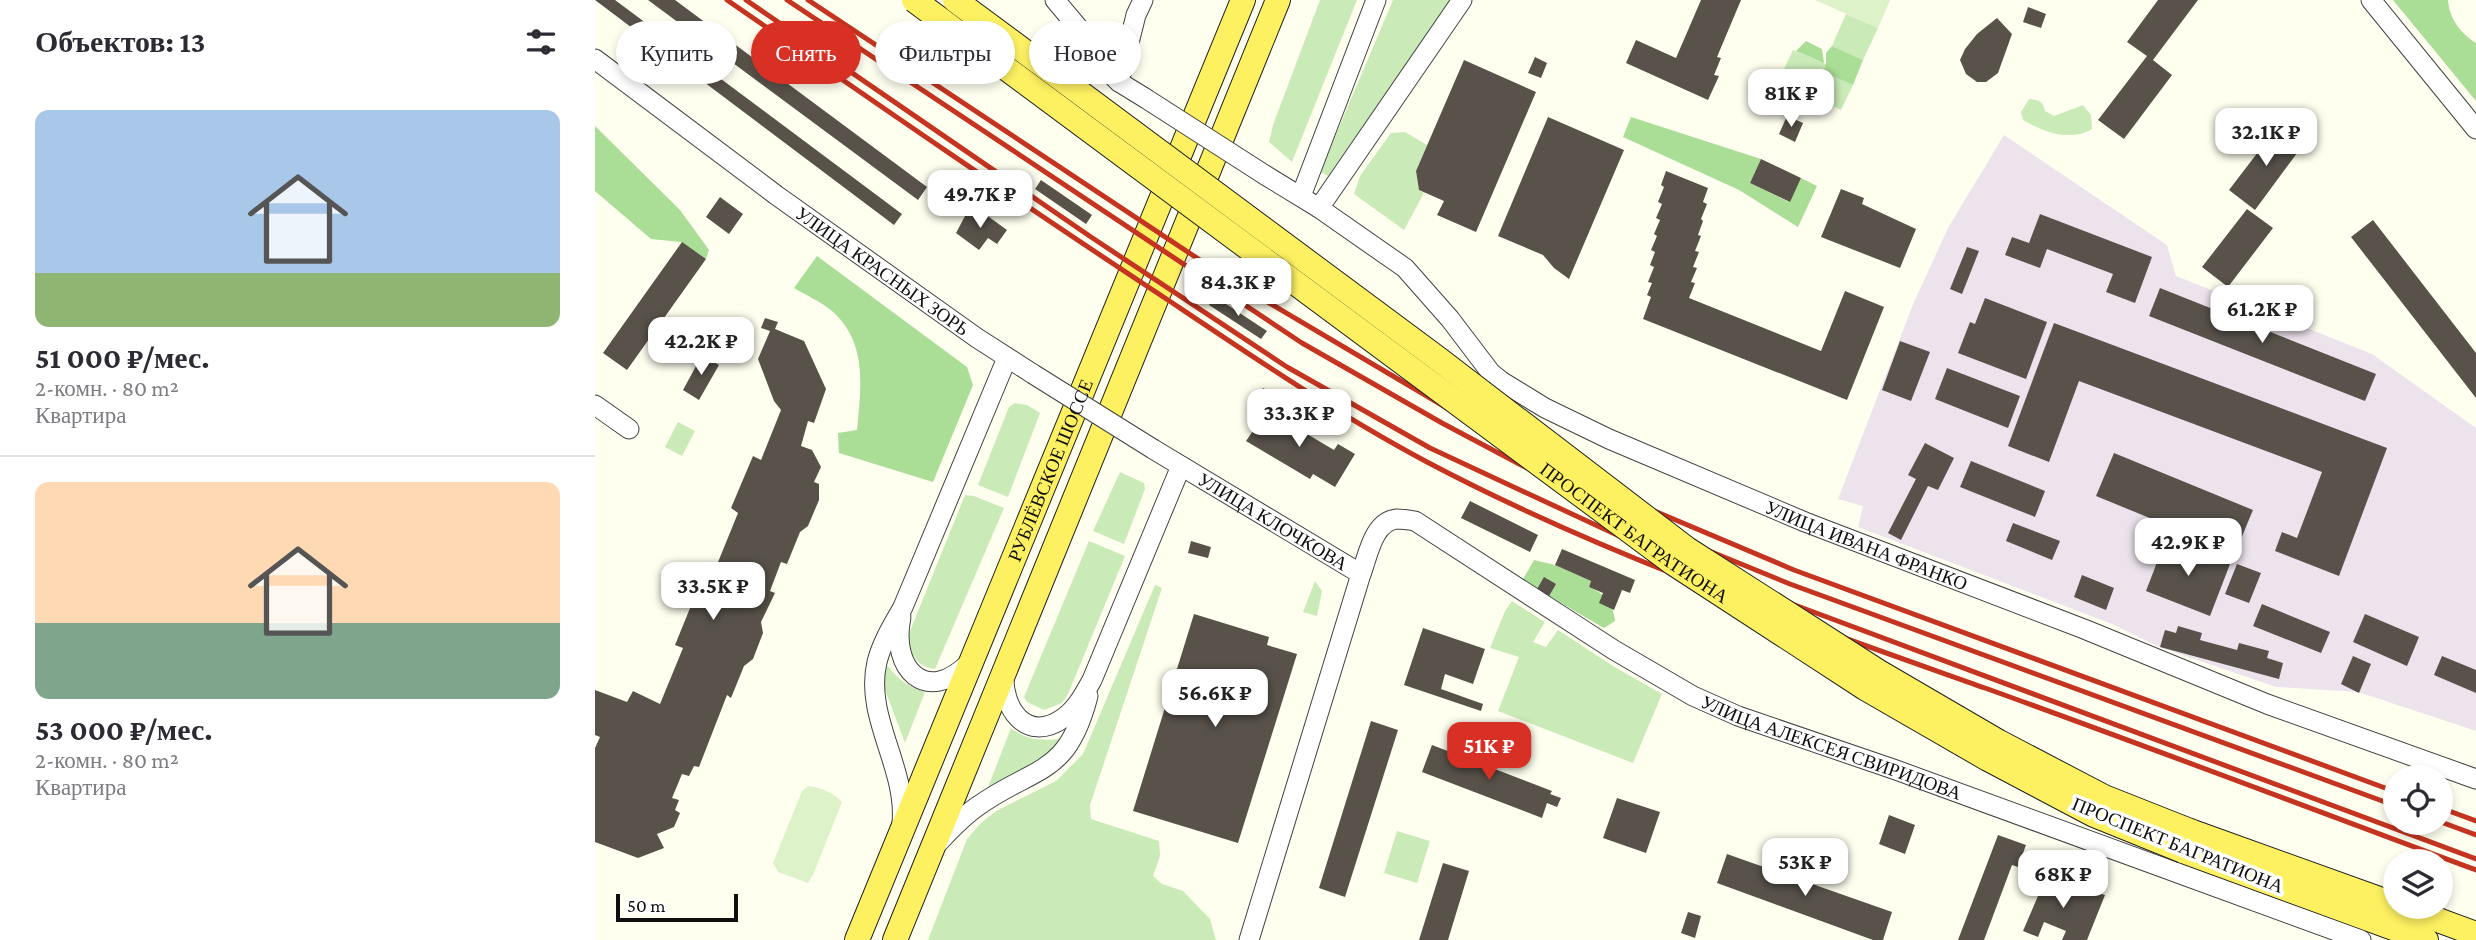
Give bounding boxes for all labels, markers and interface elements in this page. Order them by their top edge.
chip: Купить [616,21,737,84]
chip: Снять [751,21,861,84]
chip: Фильтры [875,21,1015,84]
chip: Новое [1029,21,1141,84]
icon: filters [522,23,560,61]
text: Объектов: 13 [35,25,205,58]
pin: 81K ₽ [1742,69,1840,129]
text: 81K ₽ [1764,79,1818,105]
pin: 32.1K ₽ [2201,108,2331,168]
text: 32.1K ₽ [2231,118,2301,144]
icon: home [235,156,361,282]
pin: 49.7K ₽ [915,170,1045,230]
text: 49.7K ₽ [943,180,1017,206]
street label: УЛИЦА КРАСНЫХ ЗОРЬ [792,202,973,339]
pin: 84.3K ₽ [1173,258,1303,318]
text: 84.3K ₽ [1200,268,1276,294]
pin: 61.2K ₽ [2197,286,2327,345]
text: 61.2K ₽ [2226,295,2298,321]
pin: 42.2K ₽ [636,318,766,377]
text: 42.2K ₽ [664,327,738,353]
text: 51 000 ₽/мес. [35,341,210,374]
text: 2-комн. · 80 m² [35,375,179,401]
street label: РУБЛЁВСКОЕ ШОССЕ [1003,376,1097,564]
pin: 33.3K ₽ [1234,390,1364,449]
text: 33.3K ₽ [1263,399,1335,425]
text: Квартира [35,402,126,428]
street label: ПРОСПЕКТ БАГРАТИОНА [1536,458,1733,607]
street label: УЛИЦА КЛОЧКОВА [1194,468,1352,574]
street label: УЛИЦА ИВАНА ФРАНКО [1762,496,1971,594]
pin: 42.9K ₽ [2123,518,2253,578]
icon: home [235,528,361,654]
text: 42.9K ₽ [2151,528,2225,554]
pin: 33.5K ₽ [648,562,778,622]
text: 33.5K ₽ [677,572,749,598]
pin: 56.6K ₽ [1150,670,1280,729]
text: 56.6K ₽ [1178,679,1252,705]
street label: УЛИЦА АЛЕКСЕЯ СВИРИДОВА [1698,690,1965,804]
text: 53 000 ₽/мес. [35,713,213,746]
pin: 51K ₽ [1440,722,1538,782]
text: 51K ₽ [1463,732,1515,758]
text: 2-комн. · 80 m² [35,747,179,773]
map controls [2383,765,2453,919]
button: locate [2383,765,2453,835]
text: Квартира [35,774,126,800]
street label: ПРОСПЕКТ БАГРАТИОНА [2069,793,2287,897]
pin: 53K ₽ [1756,838,1854,898]
text: 53K ₽ [1778,848,1832,874]
button: layers [2383,849,2453,919]
pin: 68K ₽ [2014,850,2112,910]
text: 68K ₽ [2034,860,2092,886]
scale bar [616,891,739,923]
text: 50 m [627,895,666,916]

